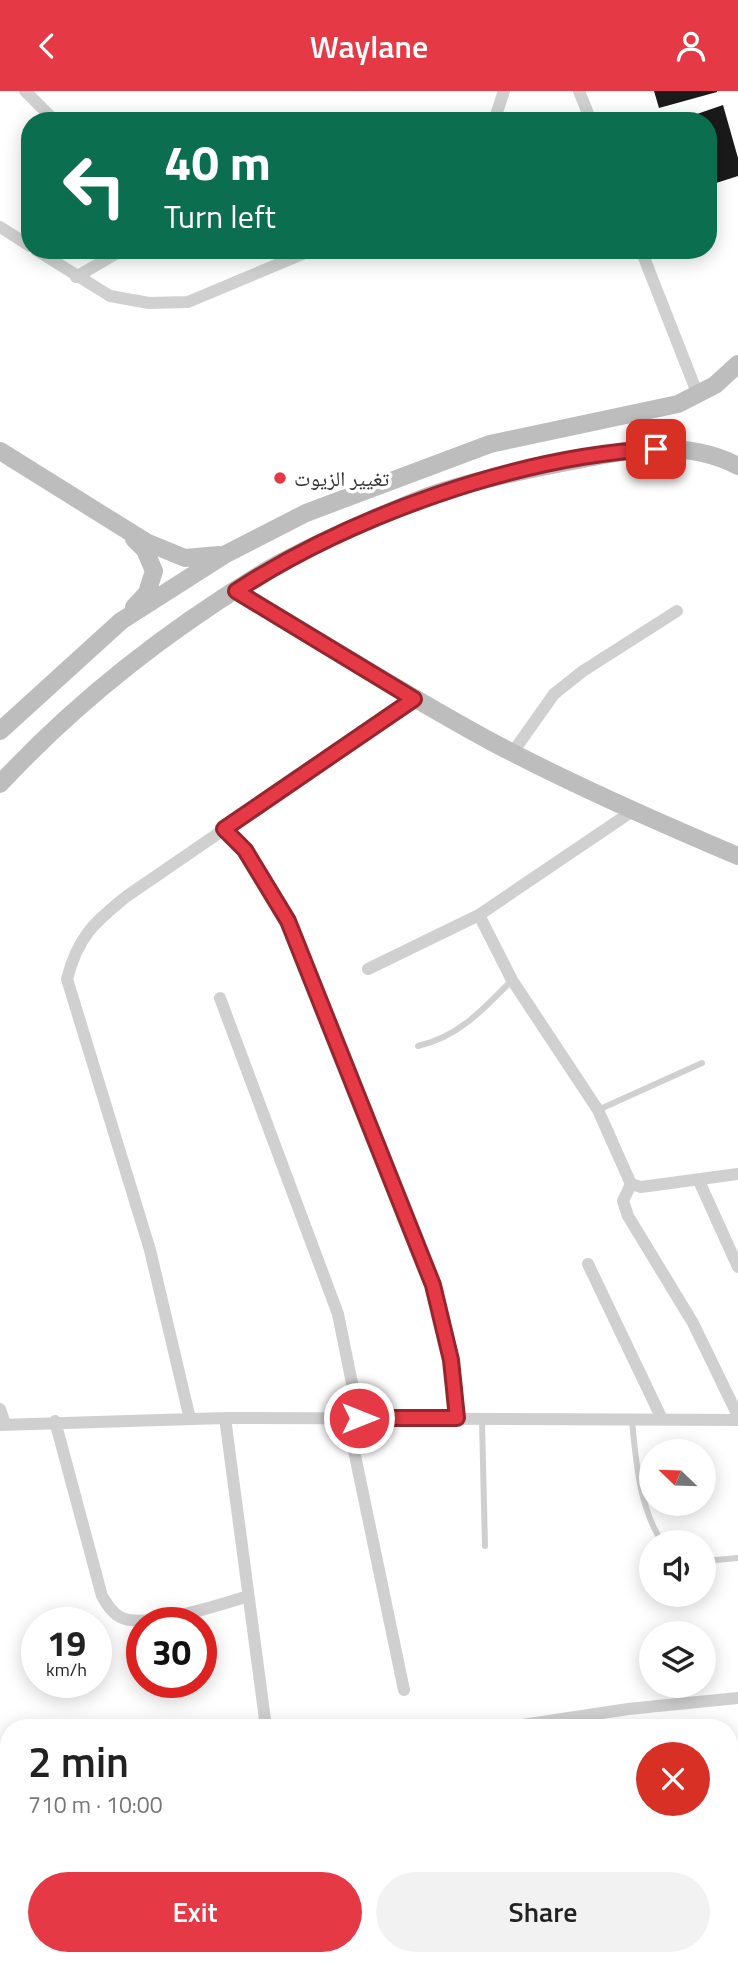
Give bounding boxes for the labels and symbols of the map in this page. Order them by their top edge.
pin [626,419,686,479]
place label: تغيير الزيوت [294,462,389,494]
marker: تغيير الزيوت [272,470,288,486]
position arrow [322,1381,396,1455]
north arrow [639,1439,716,1515]
speed limit sign: 30 [126,1607,217,1698]

